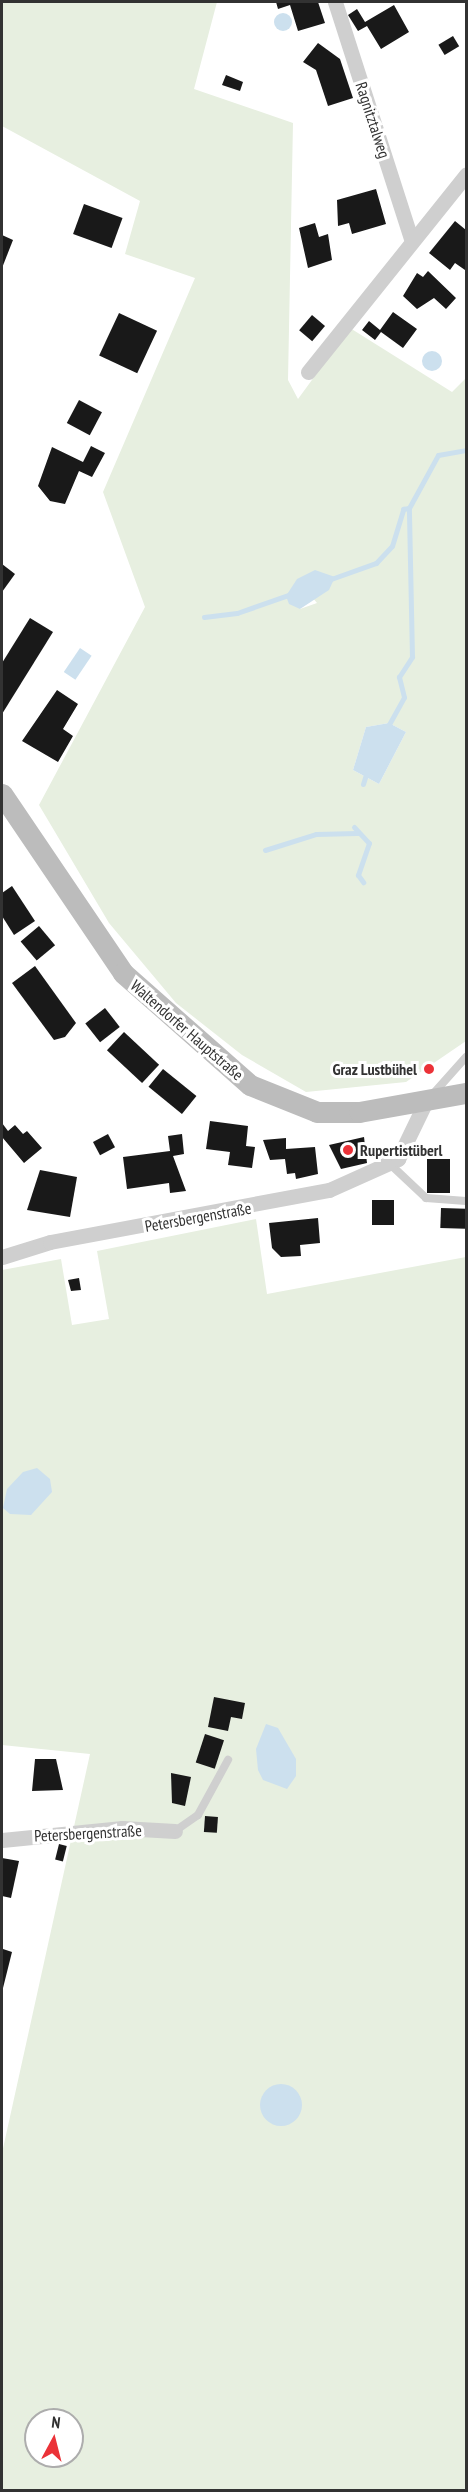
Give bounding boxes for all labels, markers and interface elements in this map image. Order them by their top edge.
street label: Ragnitztalweg [352,80,394,160]
street label: Waltendorfer Hauptstraße [127,976,247,1084]
place label: Graz Lustbühel [332,1059,417,1079]
marker: Graz Lustbühel [422,1062,436,1076]
place label: Rupertistüberl [360,1140,442,1160]
marker: Rupertistüberl [341,1143,355,1157]
street label: Petersbergenstraße [143,1198,253,1236]
street label: Petersbergenstraße [34,1821,142,1845]
north arrow [24,2408,84,2468]
text: N [50,2412,61,2433]

